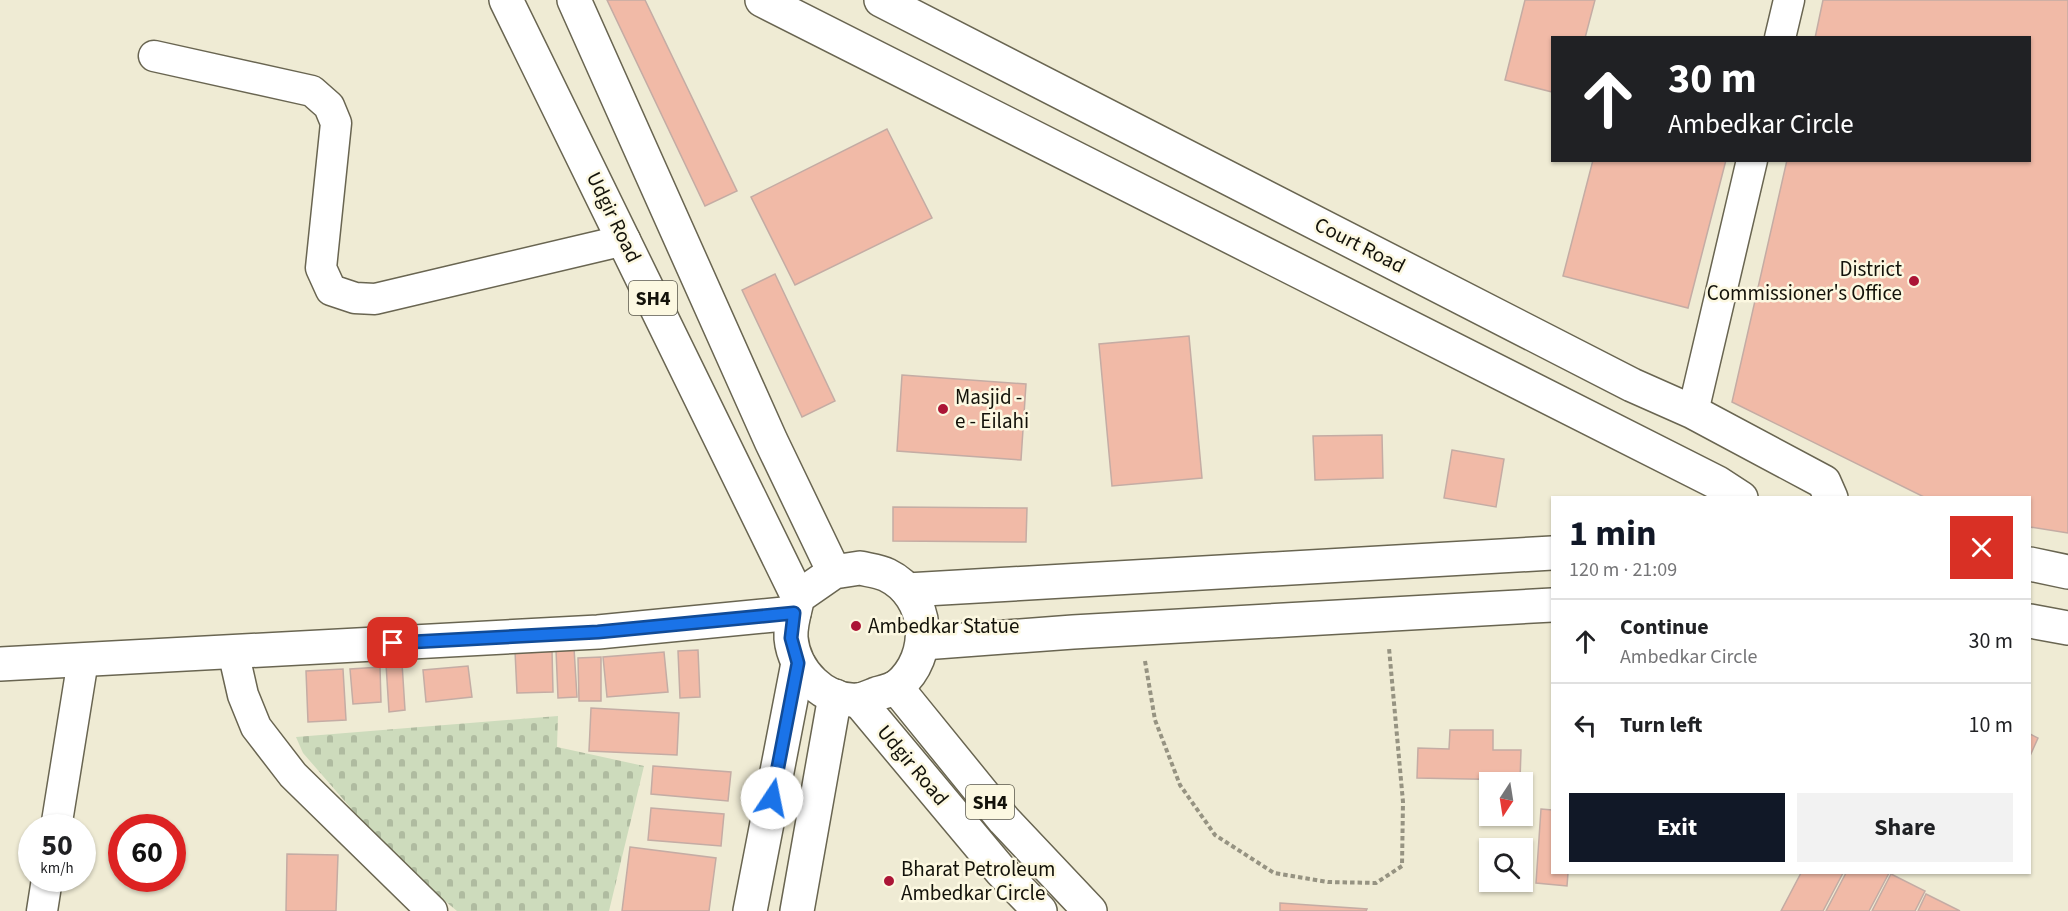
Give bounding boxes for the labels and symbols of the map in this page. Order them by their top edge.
street label: Udgir Road [579,167,649,267]
street label: Court Road [1309,209,1411,281]
place label: District Commissioner's Office [1707,254,1902,308]
marker: District Commissioner's Office [1907,274,1921,288]
road number: SH4 [629,281,677,315]
place label: Masjid - e - Eilahi [955,382,1029,436]
marker: Masjid - e - Eilahi [936,402,950,416]
place label: Ambedkar Statue [868,611,1019,641]
pin [367,617,418,668]
marker: Ambedkar Statue [849,619,863,633]
street label: Udgir Road [870,718,956,812]
position arrow [740,766,804,830]
north arrow [1479,772,1533,826]
road number: SH4 [966,785,1014,819]
speed limit sign: 60 [108,814,186,892]
place label: Bharat Petroleum Ambedkar Circle [901,854,1056,908]
marker: Bharat Petroleum Ambedkar Circle [882,874,896,888]

